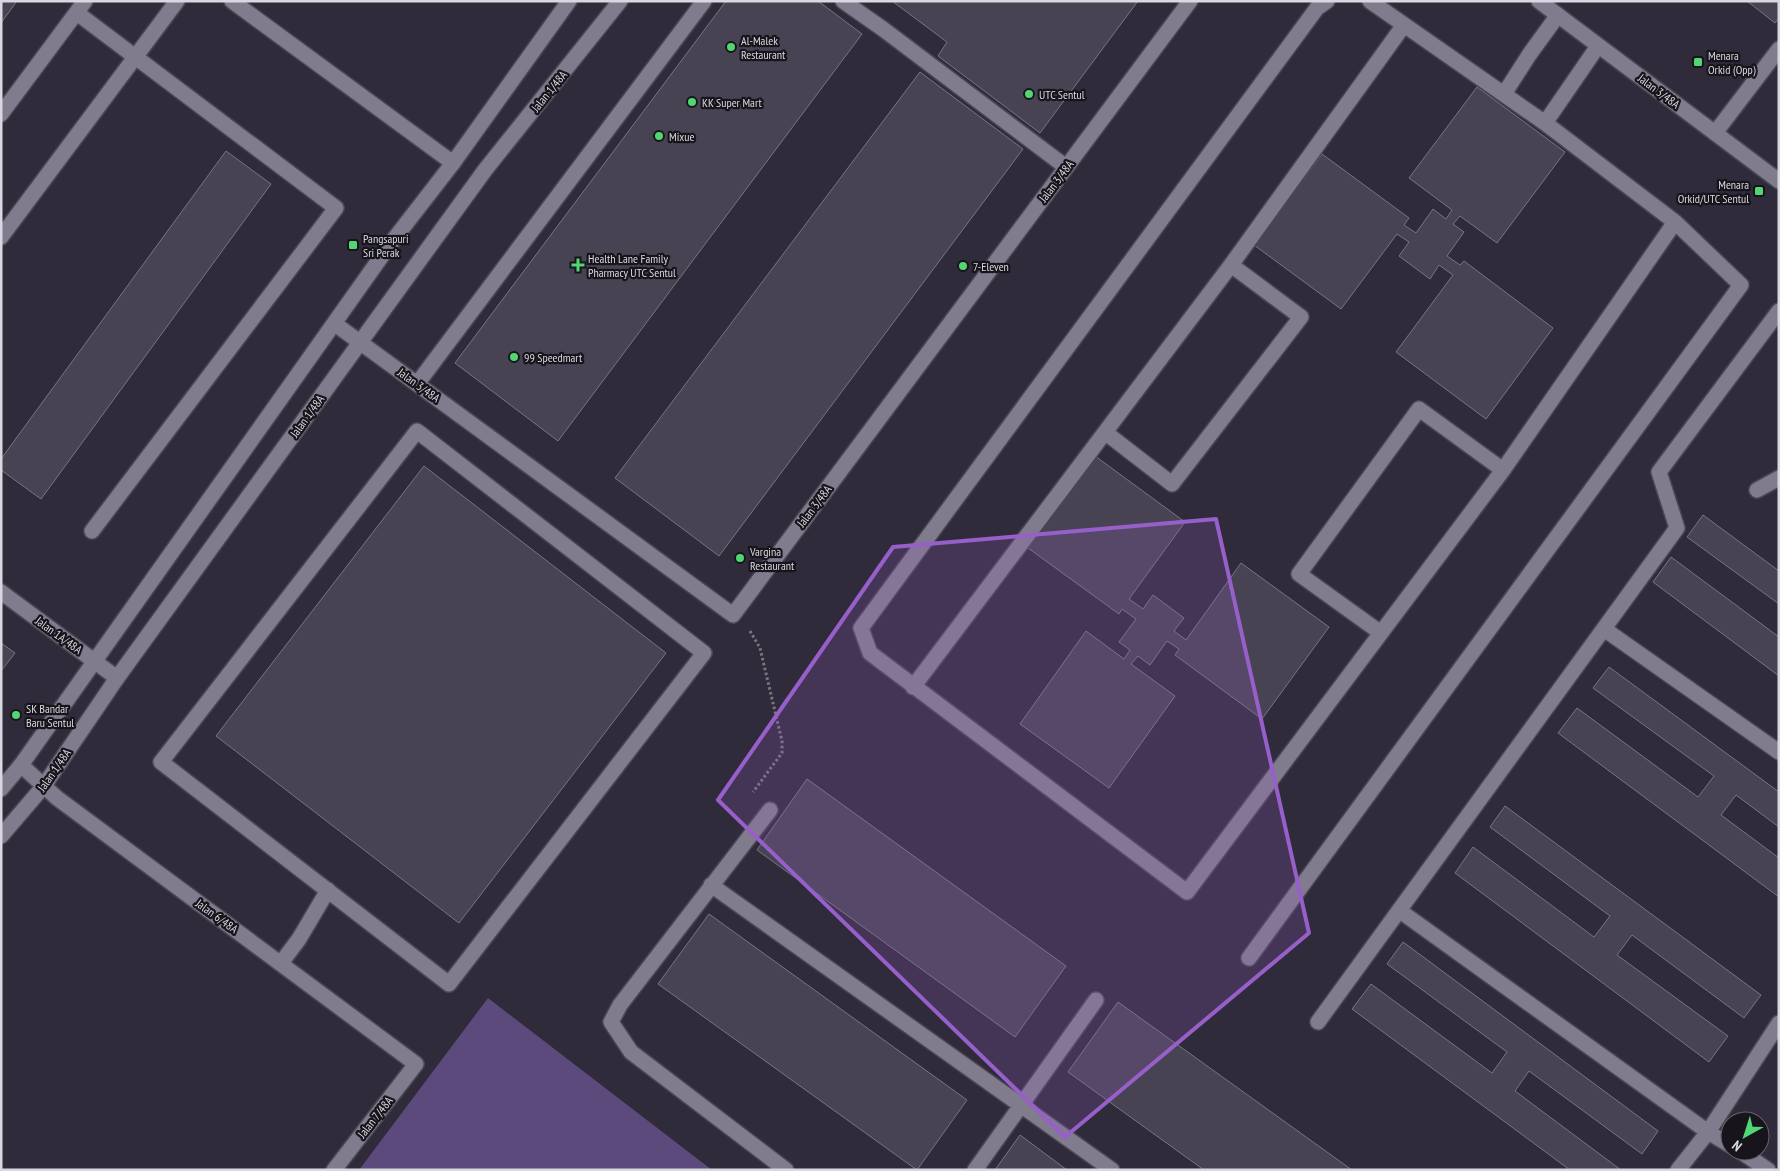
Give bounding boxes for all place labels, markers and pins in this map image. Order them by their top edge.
place label: Al-Malek Restaurant [741,33,786,62]
marker: Al-Malek Restaurant [725,41,737,53]
place label: Menara Orkid (Opp) [1708,48,1756,77]
marker: Menara Orkid (Opp) [1692,56,1704,68]
place label: UTC Sentul [1039,87,1085,102]
marker: UTC Sentul [1023,88,1035,100]
place label: KK Super Mart [702,95,762,110]
marker: KK Super Mart [686,96,698,108]
place label: Mixue [669,129,694,144]
marker: Mixue [653,130,665,142]
place label: Menara Orkid/UTC Sentul [1678,177,1749,206]
marker: Menara Orkid/UTC Sentul [1753,185,1765,197]
place label: Pangsapuri Sri Perak [363,231,409,260]
marker: Pangsapuri Sri Perak [347,239,359,251]
place label: Health Lane Family Pharmacy UTC Sentul [588,251,676,280]
marker: Health Lane Family Pharmacy UTC Sentul [572,259,584,271]
place label: 7-Eleven [973,259,1009,274]
marker: 7-Eleven [957,260,969,272]
place label: 99 Speedmart [524,350,583,365]
marker: 99 Speedmart [508,351,520,363]
place label: Vargina Restaurant [749,544,795,573]
marker: Vargina Restaurant [734,552,746,564]
place label: SK Bandar Baru Sentul [26,701,74,730]
marker: SK Bandar Baru Sentul [10,709,22,721]

